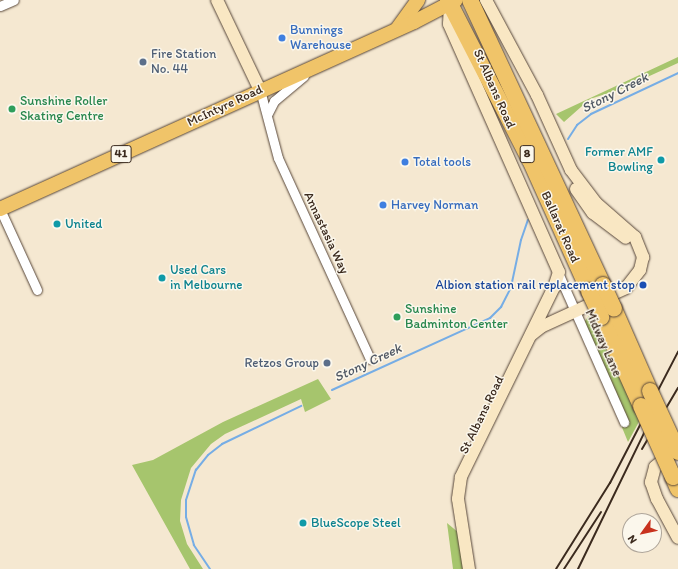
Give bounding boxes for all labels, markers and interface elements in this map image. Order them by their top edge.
place label: Bunnings Warehouse [290,23,351,54]
marker: Bunnings Warehouse [277,33,287,43]
place label: Fire Station No. 44 [151,47,216,78]
street label: St Albans Road [470,47,518,131]
marker: Fire Station No. 44 [138,57,148,67]
water label: Stony Creek [579,69,651,117]
street label: McIntyre Road [185,82,265,130]
place label: Sunshine Roller Skating Centre [20,94,108,125]
marker: Sunshine Roller Skating Centre [7,104,17,114]
road number: 41 [110,144,132,164]
road number: 8 [519,144,535,164]
place label: Former AMF Bowling [585,145,653,176]
place label: Total tools [413,154,471,170]
marker: Former AMF Bowling [656,155,666,165]
marker: Total tools [400,157,410,167]
street label: Ballarat Road [537,189,583,265]
street label: Annastasia Way [300,190,352,276]
place label: Harvey Norman [391,197,478,213]
marker: Harvey Norman [378,200,388,210]
place label: United [65,216,102,232]
marker: United [52,219,62,229]
place label: Used Cars in Melbourne [170,263,243,294]
marker: Used Cars in Melbourne [157,273,167,283]
place label: Albion station rail replacement stop [435,277,635,293]
marker: Albion station rail replacement stop [638,280,648,290]
place label: Sunshine Badminton Center [405,302,508,333]
street label: Midway Lane [581,307,625,379]
marker: Sunshine Badminton Center [392,312,402,322]
water label: Stony Creek [332,340,404,386]
place label: Retzos Group [245,355,319,371]
marker: Retzos Group [322,358,332,368]
street label: St Albans Road [456,374,508,456]
north arrow [622,513,662,553]
place label: BlueScope Steel [311,515,401,531]
marker: BlueScope Steel [298,518,308,528]
text: N [625,533,640,546]

